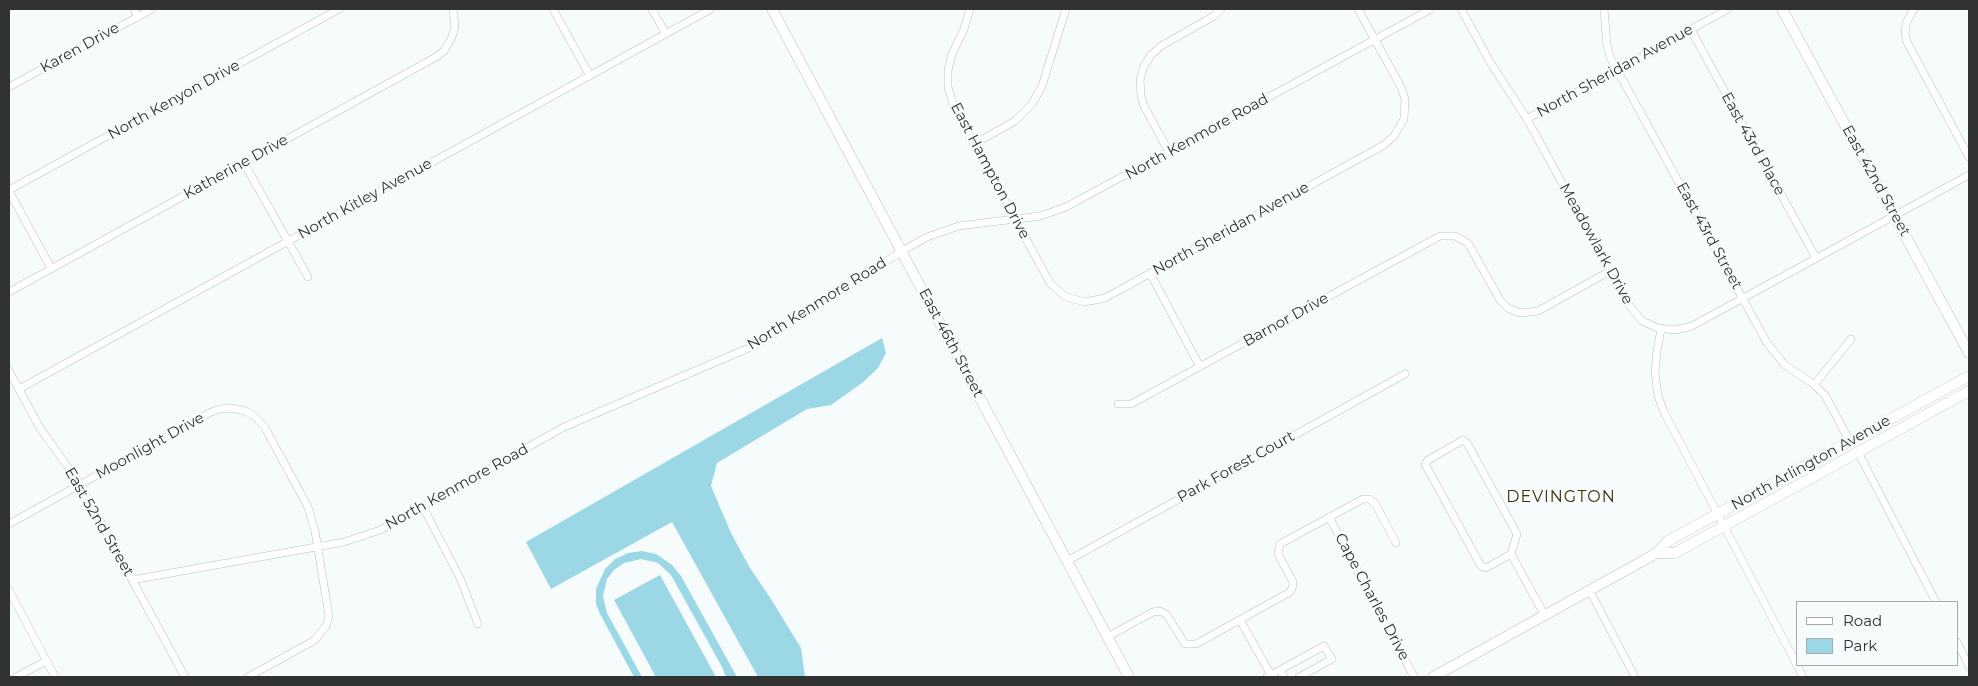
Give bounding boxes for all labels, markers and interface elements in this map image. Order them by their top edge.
street label: Karen Drive [37,19,123,77]
street label: North Sheridan Avenue [1534,20,1696,122]
street label: North Kenyon Drive [105,56,243,144]
street label: East 43rd Place [1717,89,1789,199]
street label: North Kenmore Road [1122,90,1272,184]
street label: East Hampton Drive [946,100,1034,242]
street label: East 42nd Street [1838,122,1914,240]
street label: Katherine Drive [180,131,292,203]
street label: North Kitley Avenue [295,155,435,243]
street label: North Sheridan Avenue [1150,178,1312,280]
street label: East 43rd Street [1672,179,1746,293]
street label: Meadowlark Drive [1555,180,1637,308]
street label: North Kenmore Road [744,254,890,354]
street label: East 46th Street [915,286,987,400]
street label: Barnor Drive [1240,289,1332,351]
street label: Moonlight Drive [93,409,207,483]
street label: North Arlington Avenue [1728,412,1894,514]
street label: Park Forest Court [1174,427,1298,507]
street label: North Kenmore Road [382,440,532,534]
street label: East 52nd Street [61,464,137,580]
district label: DEVINGTON [1505,487,1617,507]
street label: Cape Charles Drive [1331,530,1413,664]
legend [1796,601,1958,666]
text: Road [1843,611,1882,630]
text: Park [1843,636,1877,655]

